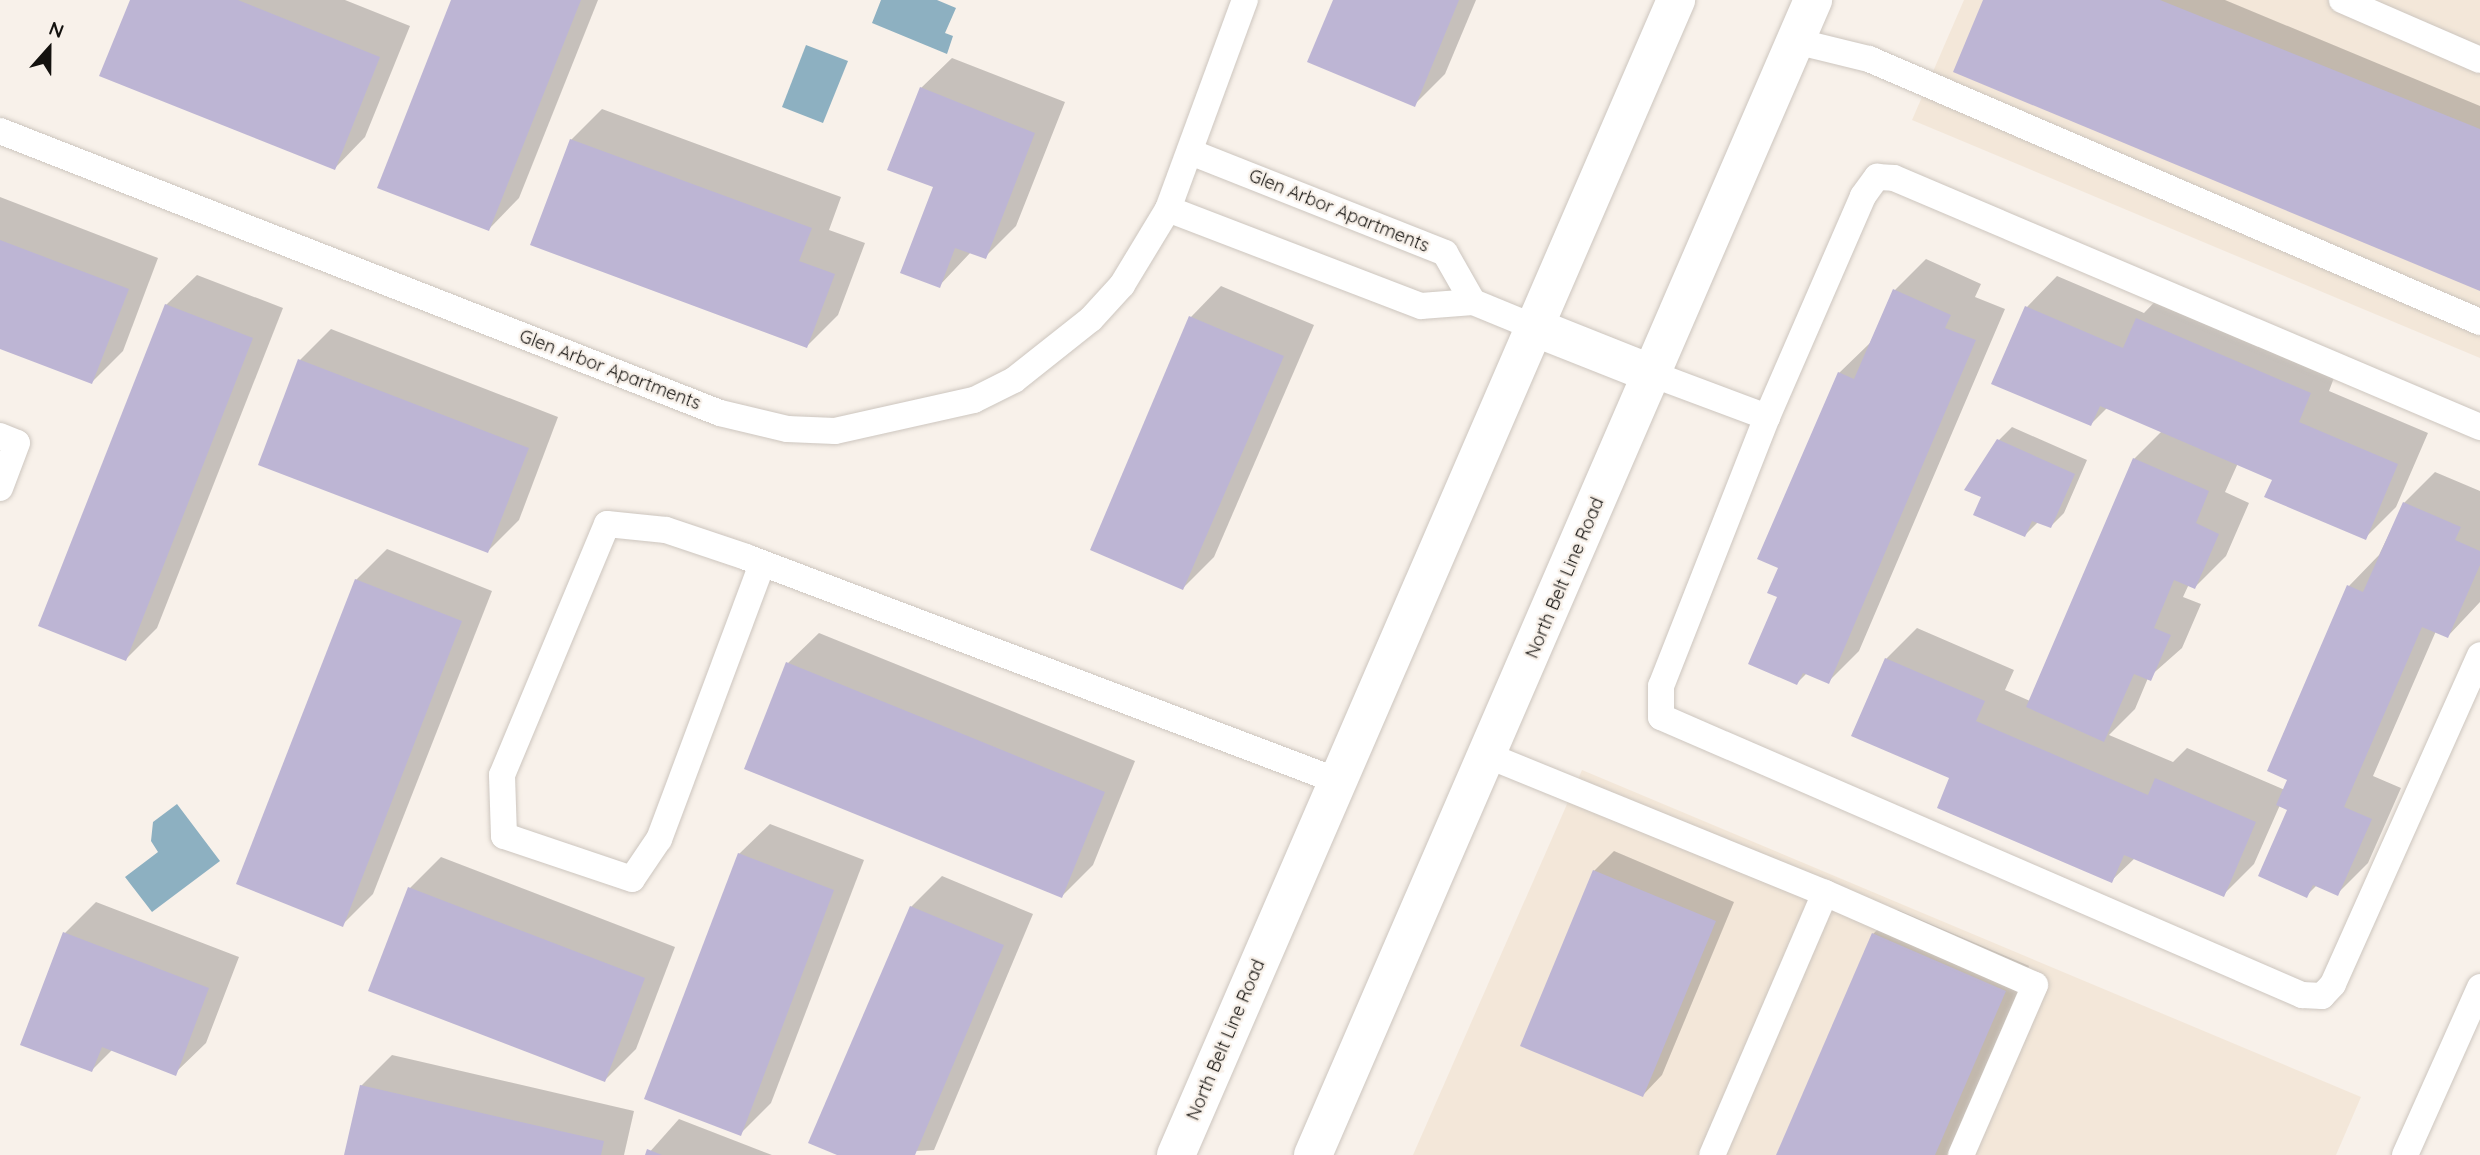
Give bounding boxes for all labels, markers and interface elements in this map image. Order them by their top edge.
north arrow [14,14,84,84]
text: N [46,16,67,43]
street label: Glen Arbor Apartments [1246,165,1432,257]
street label: Glen Arbor Apartments [516,325,704,415]
street label: North Belt Line Road [1521,494,1609,662]
street label: North Belt Line Road [1182,956,1270,1124]

